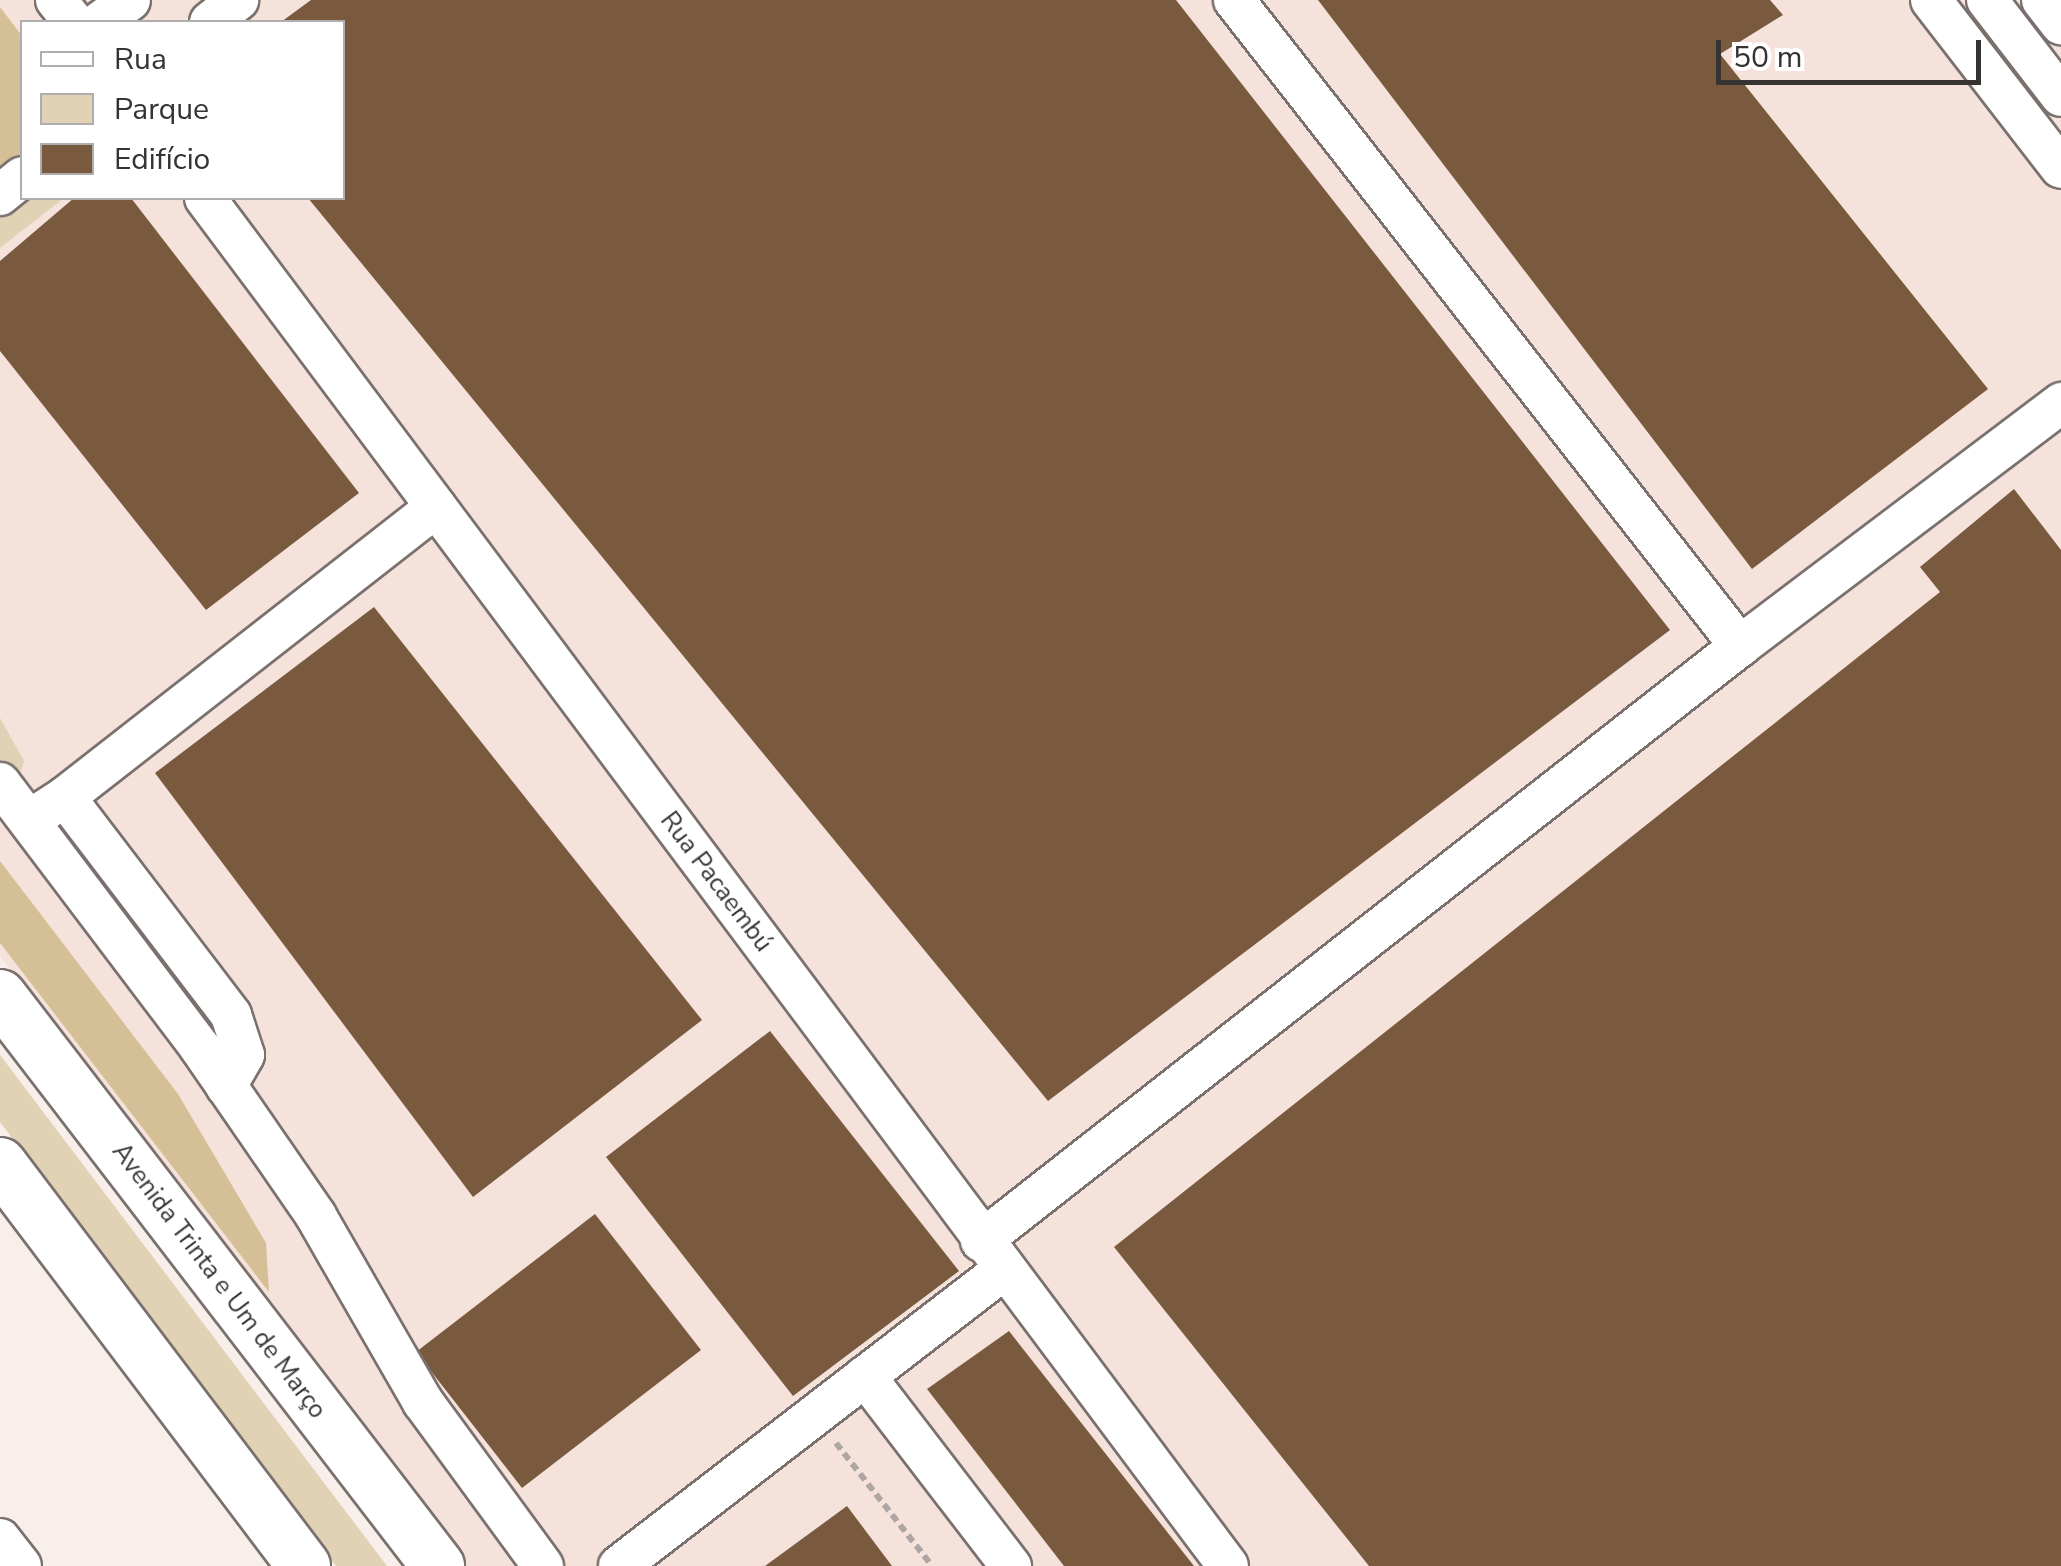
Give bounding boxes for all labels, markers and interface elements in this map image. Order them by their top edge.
legend [20,20,345,200]
scale bar [1721,20,1986,82]
text: 50 m [1733,37,1802,78]
text: Rua [114,39,167,80]
text: Parque [114,89,209,130]
text: Edifício [114,139,210,180]
street label: Rua Pacaembú [654,806,778,958]
street label: Avenida Trinta e Um de Março [106,1137,332,1425]

